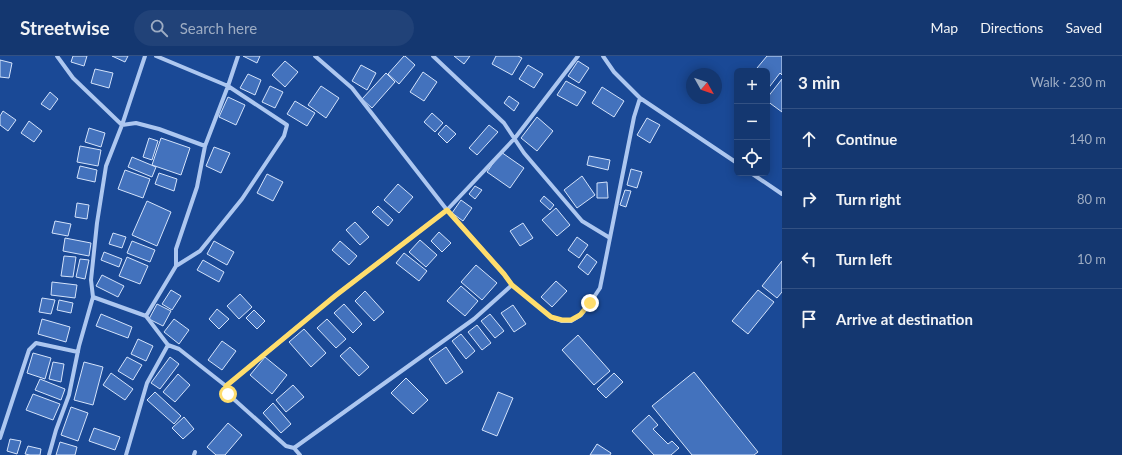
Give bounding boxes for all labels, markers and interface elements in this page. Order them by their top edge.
search box [134,10,414,46]
text: Streetwise [20,16,110,39]
icon: search [148,17,170,39]
text: Search here [180,19,257,37]
text: Map [931,19,958,36]
text: Directions [980,19,1043,36]
text: Saved [1065,19,1102,36]
north arrow [686,68,722,104]
map controls [734,68,770,176]
button: + [734,68,770,104]
text: 3 min [798,72,840,93]
text: Walk · 230 m [1030,74,1106,90]
button: − [734,104,770,140]
icon: ahead [798,128,820,150]
text: Continue [836,130,897,148]
text: 140 m [1069,131,1106,147]
button: locate [734,140,770,176]
icon: right [798,188,820,210]
text: Turn right [836,190,901,208]
text: 80 m [1077,191,1106,207]
icon: left [798,248,820,270]
text: Turn left [836,250,892,268]
text: 10 m [1077,251,1106,267]
route end [581,294,599,312]
icon: arrive [798,308,820,330]
text: Arrive at destination [836,310,973,328]
route start [219,385,237,403]

